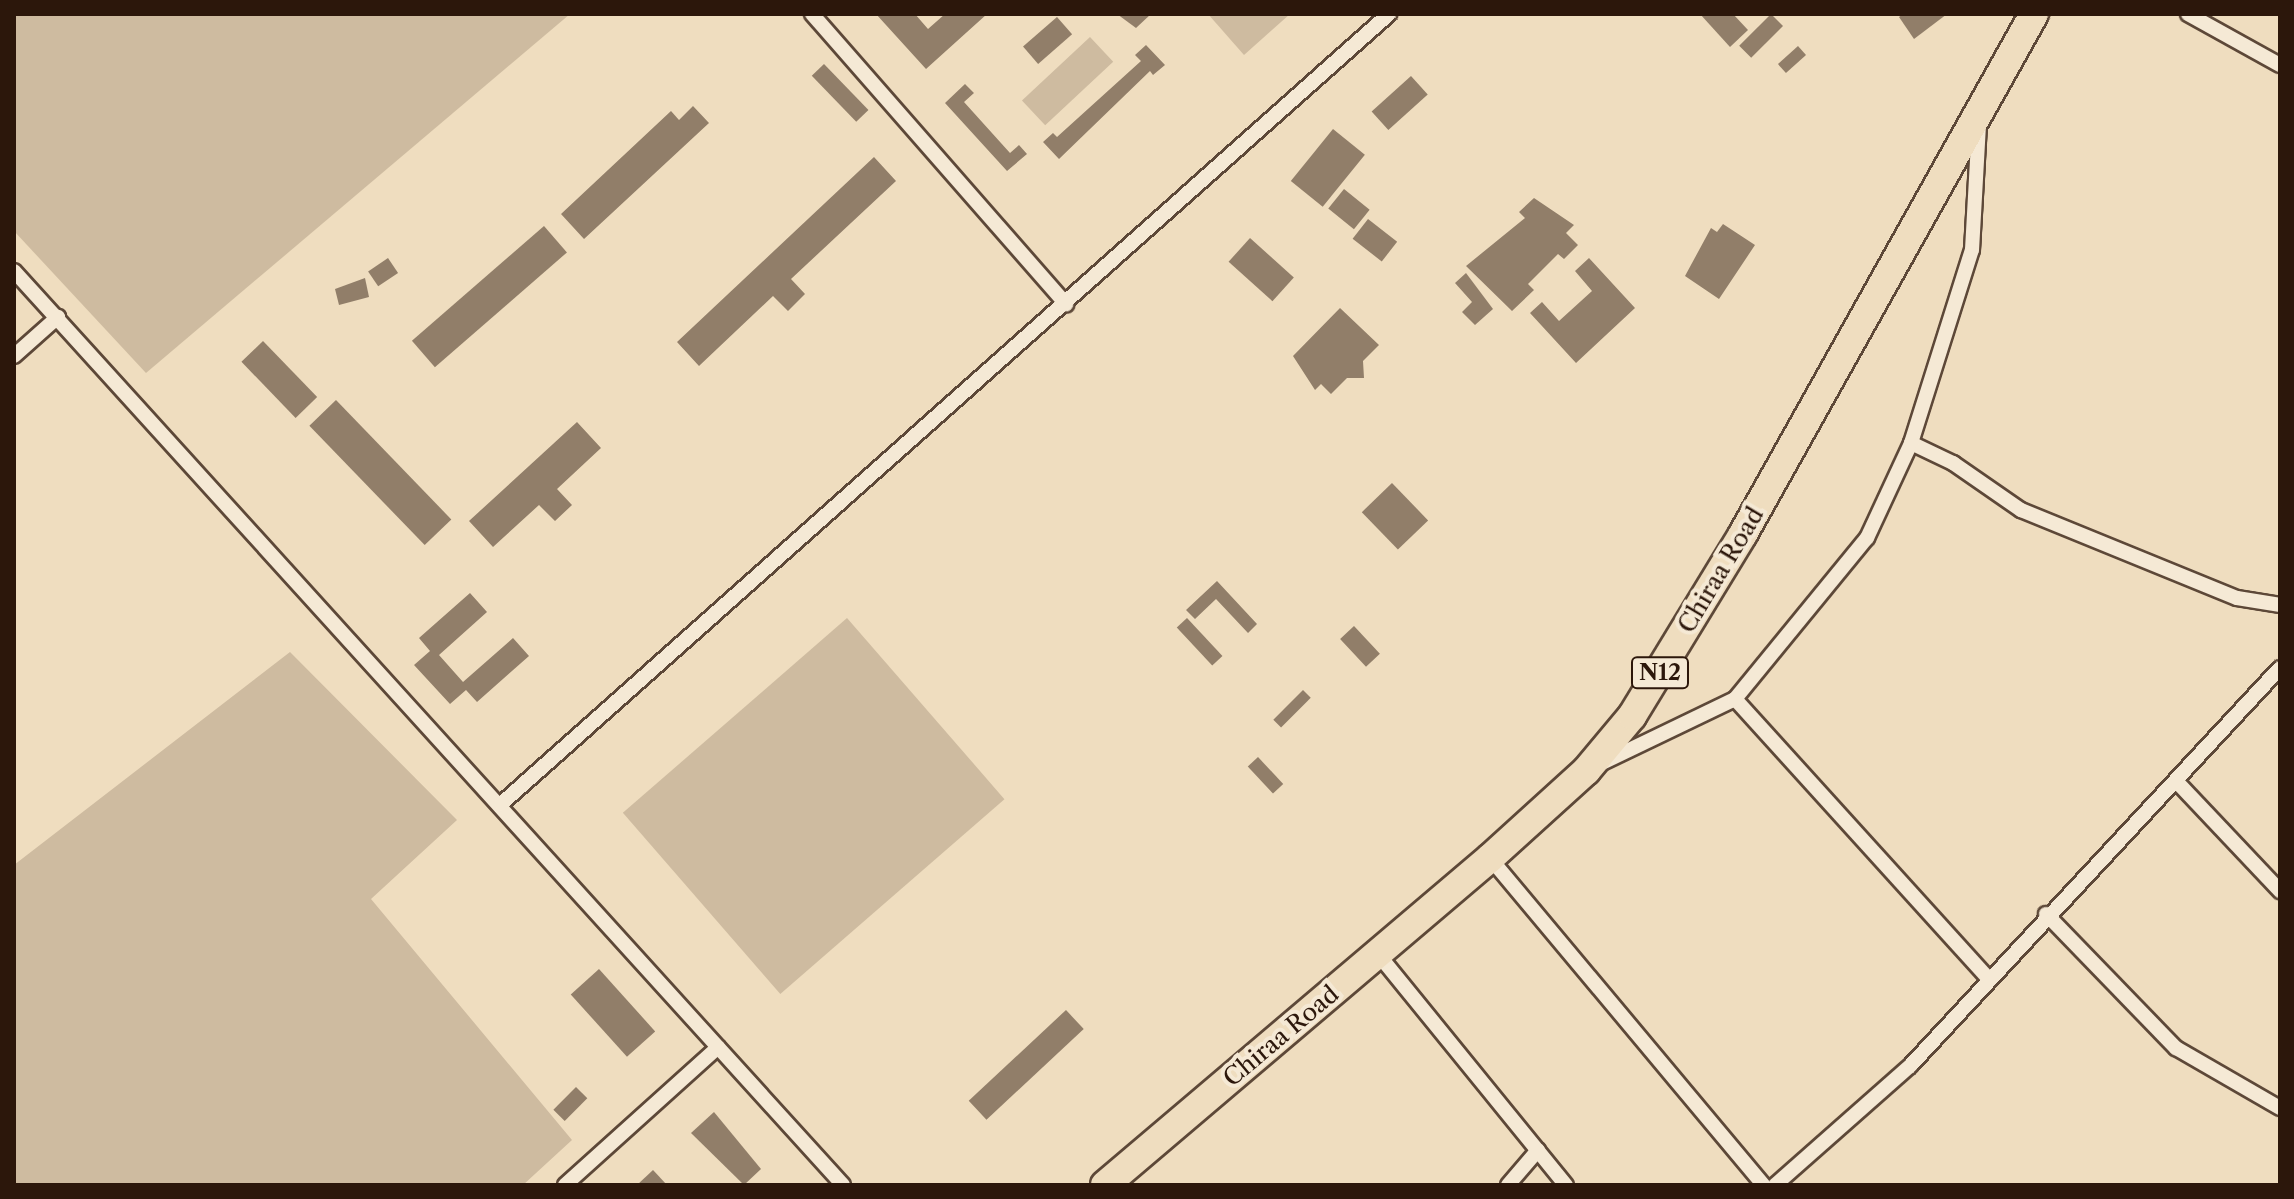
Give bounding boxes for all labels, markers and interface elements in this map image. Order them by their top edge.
street label: Chiraa Road [1672,502,1770,638]
road number: N12 [1630,655,1690,691]
street label: Chiraa Road [1217,979,1345,1093]

